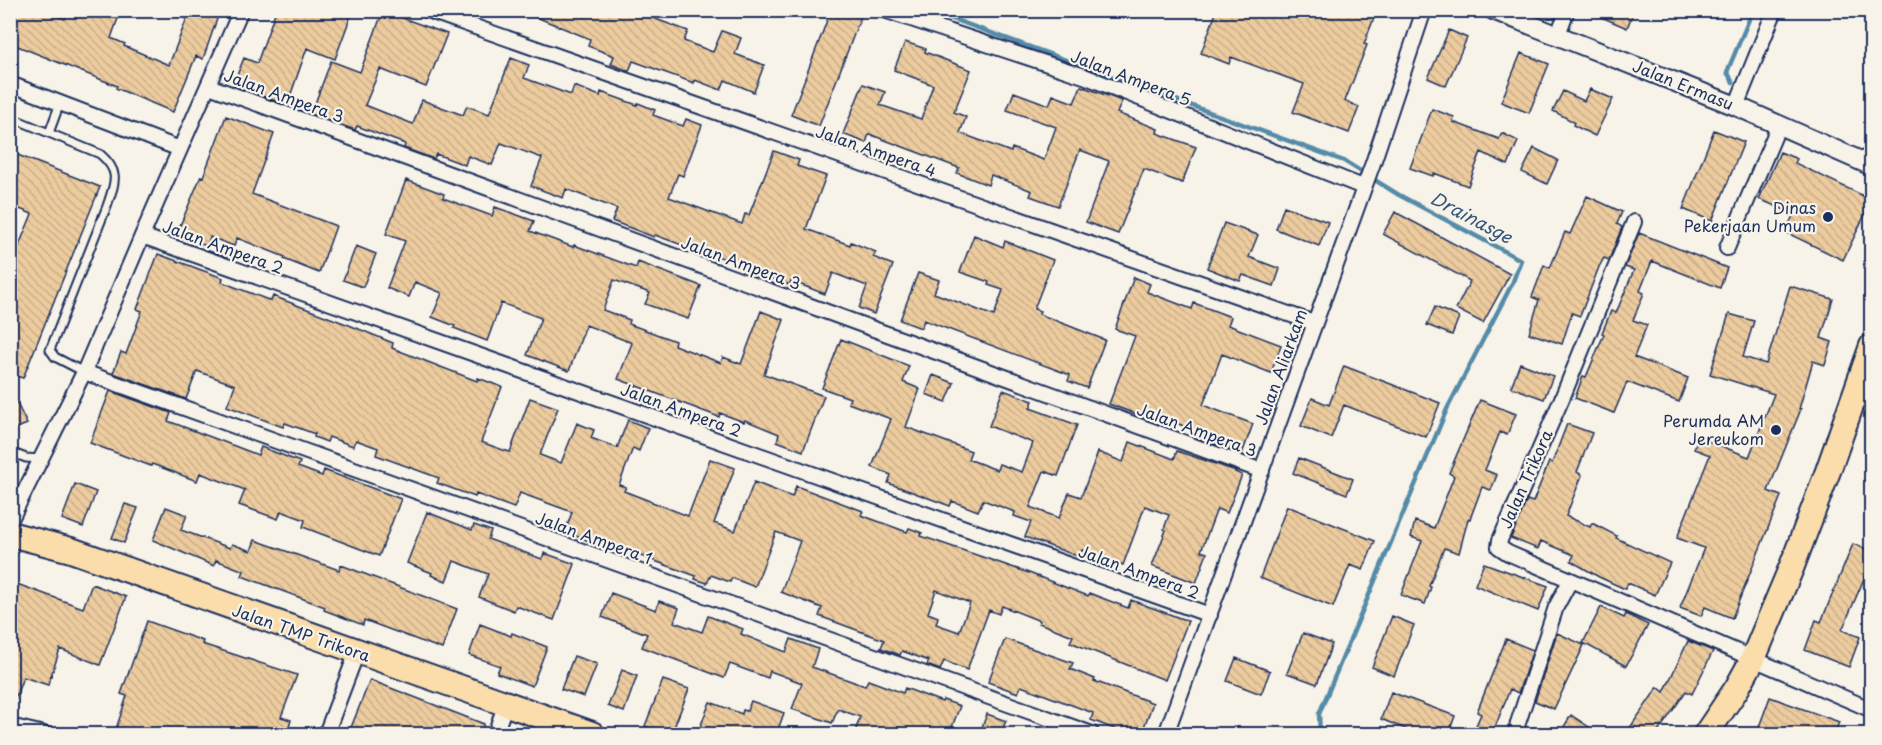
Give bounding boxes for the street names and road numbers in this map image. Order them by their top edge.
street label: Jalan Ampera 5 [1068,43,1195,111]
street label: Jalan Ermasu [1629,53,1737,115]
street label: Jalan Ampera 3 [221,62,348,128]
street label: Jalan Ampera 4 [813,118,940,182]
street label: Jalan Ampera 2 [160,213,287,279]
street label: Jalan Ampera 3 [678,229,805,295]
street label: Jalan Aliarkam [1248,305,1312,428]
street label: Jalan Ampera 2 [618,376,745,442]
street label: Jalan Ampera 3 [1134,396,1261,462]
street label: Jalan Trikora [1493,425,1558,532]
street label: Jalan Ampera 1 [533,505,656,569]
street label: Jalan Ampera 2 [1076,538,1203,604]
street label: Jalan TMP Trikora [229,597,374,667]

